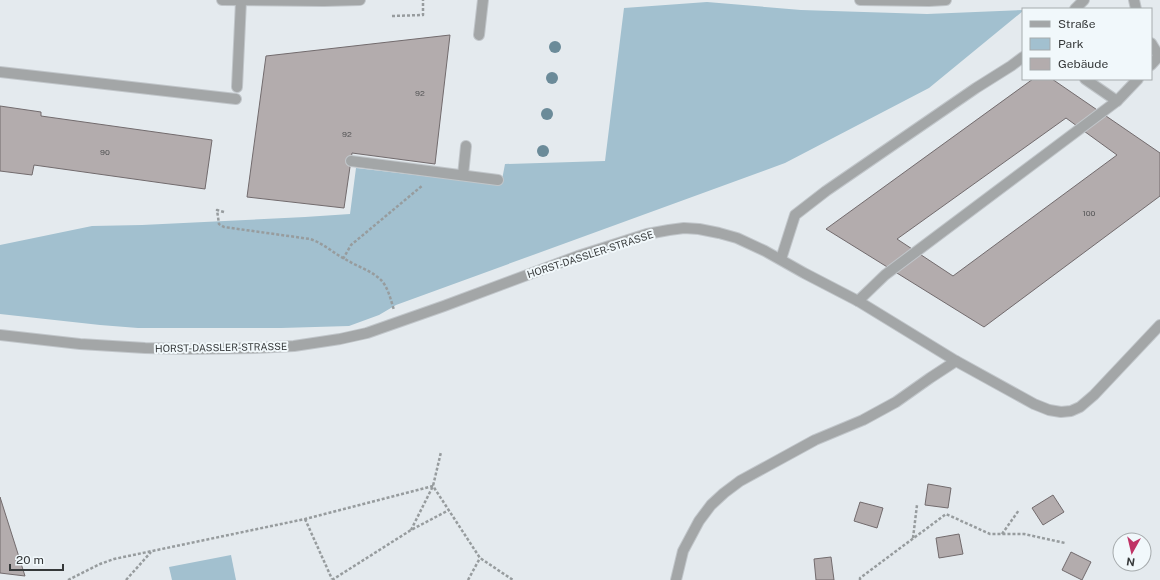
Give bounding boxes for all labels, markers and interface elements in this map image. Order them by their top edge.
legend [1022,8,1152,80]
text: Straße [1058,17,1096,31]
text: Park [1058,37,1084,51]
text: Gebäude [1058,57,1108,71]
house number: 92 [415,88,425,98]
house number: 92 [342,129,352,139]
house number: 90 [100,147,110,157]
house number: 100 [1083,208,1096,218]
street label: HORST-DASSLER-STRASSE [525,228,655,280]
street label: HORST-DASSLER-STRASSE [155,340,287,354]
north arrow [1112,532,1152,572]
scale bar [10,546,63,572]
text: 20 m [16,553,44,567]
text: N [1126,555,1136,568]

